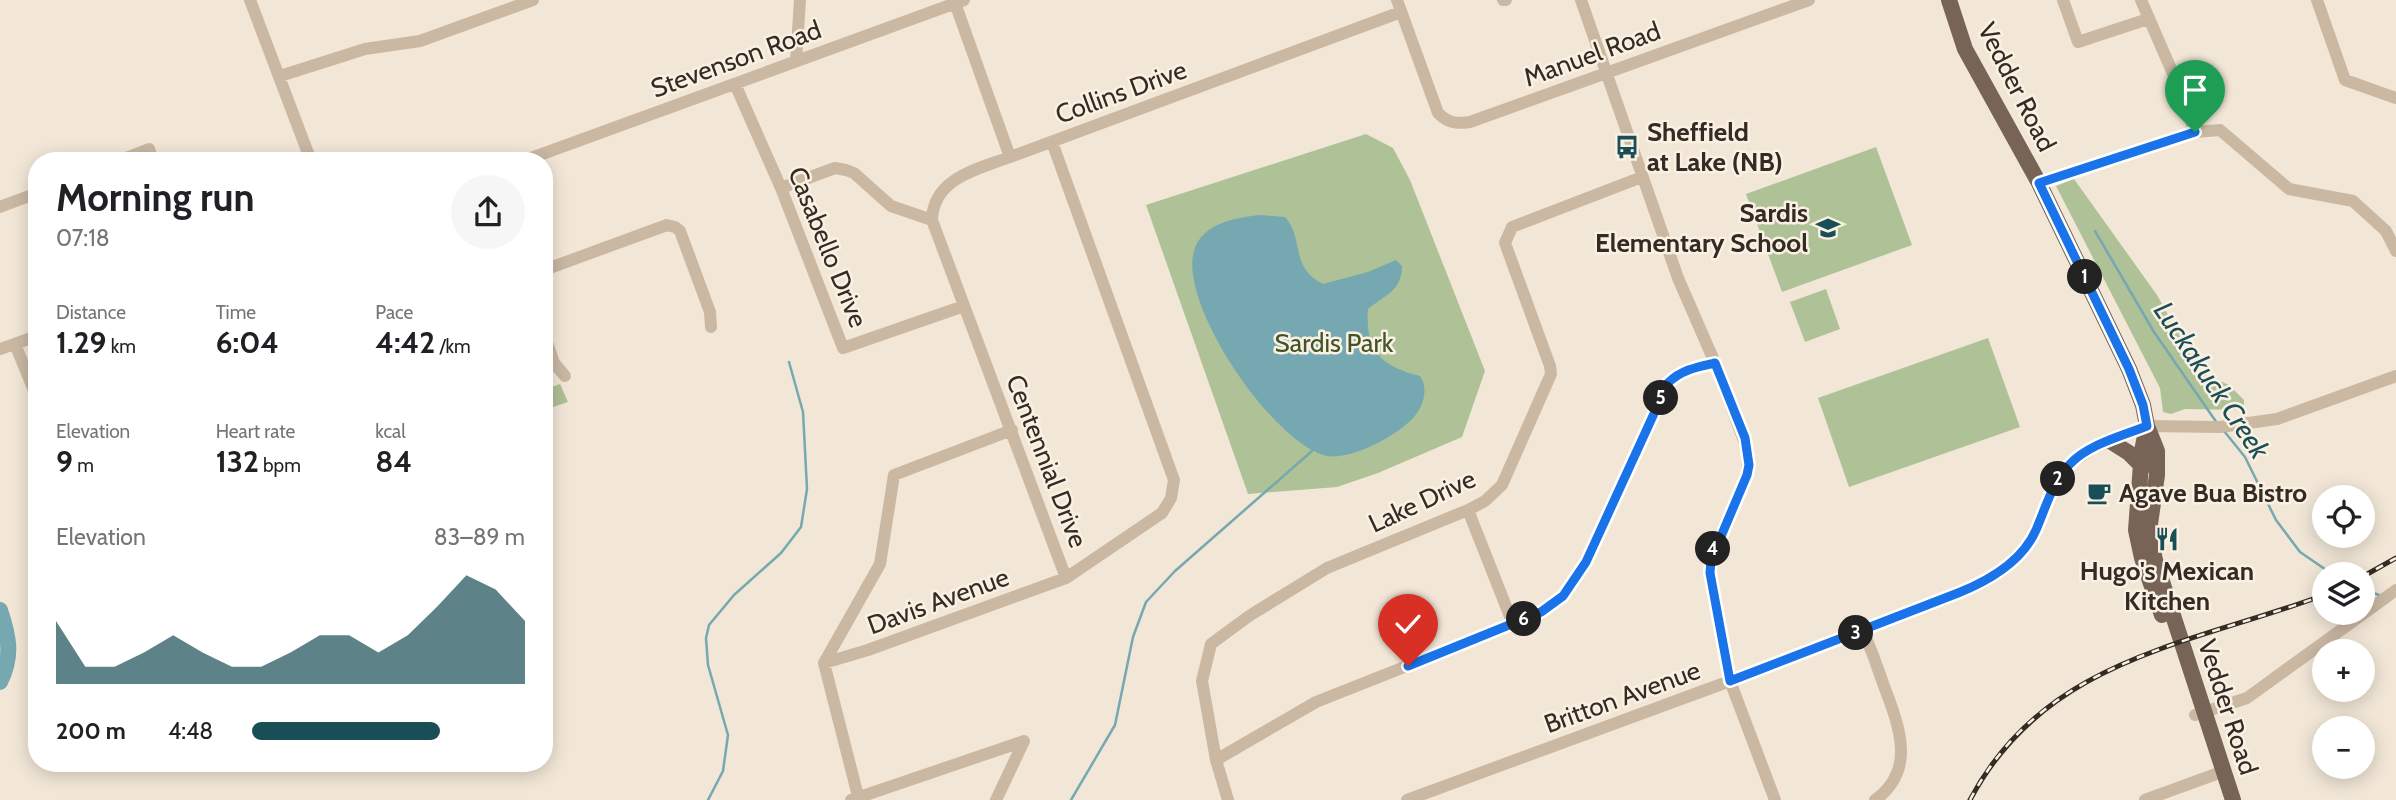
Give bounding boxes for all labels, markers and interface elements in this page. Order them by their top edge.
street label: Stevenson Road [646,13,826,105]
street label: Manuel Road [1519,14,1665,94]
street label: Vedder Road [1971,17,2063,157]
street label: Collins Drive [1051,54,1191,130]
pin [2165,60,2225,132]
icon: arrive [2176,71,2214,109]
place label: Sheffield at Lake (NB) [1647,116,1783,178]
bus stop icon: Sheffield at Lake (NB) [1613,133,1641,161]
street label: Casabello Drive [781,162,875,332]
text: Morning run [56,174,255,221]
button: share [451,175,525,249]
place label: Sardis Elementary School [1595,197,1808,259]
school or university icon: Sardis Elementary School [1814,214,1842,242]
text: 07:18 [56,224,110,252]
pin: 1 [2068,260,2102,294]
text: 1 [2081,265,2088,288]
water label: Luckakuck Creek [2147,295,2278,466]
text: Distance [56,301,126,324]
text: Time [216,301,256,324]
text: Pace [375,301,413,324]
text: 1.29 [56,324,106,361]
text: 6:04 [216,324,279,361]
text: 4:42 [375,324,435,361]
park label: Sardis Park [1275,327,1394,359]
text: km [106,335,136,358]
text: /km [435,335,471,358]
street label: Centennial Drive [999,370,1095,552]
pin: 5 [1644,380,1678,416]
text: 5 [1655,386,1666,409]
text: Elevation [56,420,130,443]
text: Heart rate [216,420,295,443]
text: kcal [375,420,406,443]
text: 9 [56,443,73,480]
text: 132 [216,443,259,480]
text: 84 [375,443,412,480]
text: m [73,454,94,477]
text: bpm [259,454,301,477]
street label: Lake Drive [1364,462,1480,540]
pin: 2 [2040,462,2076,496]
text: 2 [2052,467,2063,490]
place label: Agave Bua Bistro [2119,477,2307,509]
cafe icon: Agave Bua Bistro [2085,479,2113,507]
map controls [2312,485,2375,779]
button: locate [2312,485,2375,548]
text: Elevation [56,523,146,551]
text: 83–89 m [434,523,525,551]
restaurant icon: Hugo's Mexican Kitchen [2153,525,2181,553]
pin: 4 [1696,532,1730,566]
text: 4 [1707,537,1718,560]
place label: Hugo's Mexican Kitchen [2080,555,2254,617]
street label: Davis Avenue [863,561,1013,641]
button: layers [2312,562,2375,625]
pin [1378,594,1438,666]
pin: 6 [1506,602,1542,636]
icon: check [1389,605,1427,643]
text: 6 [1518,607,1529,630]
pin: 3 [1839,616,1874,650]
text: 3 [1850,621,1861,644]
street label: Vedder Road [2191,635,2265,779]
button: + [2312,639,2375,702]
street label: Britton Avenue [1540,654,1704,740]
button: − [2312,716,2375,779]
text: 200 m [56,717,126,745]
text: 4:48 [168,717,213,745]

